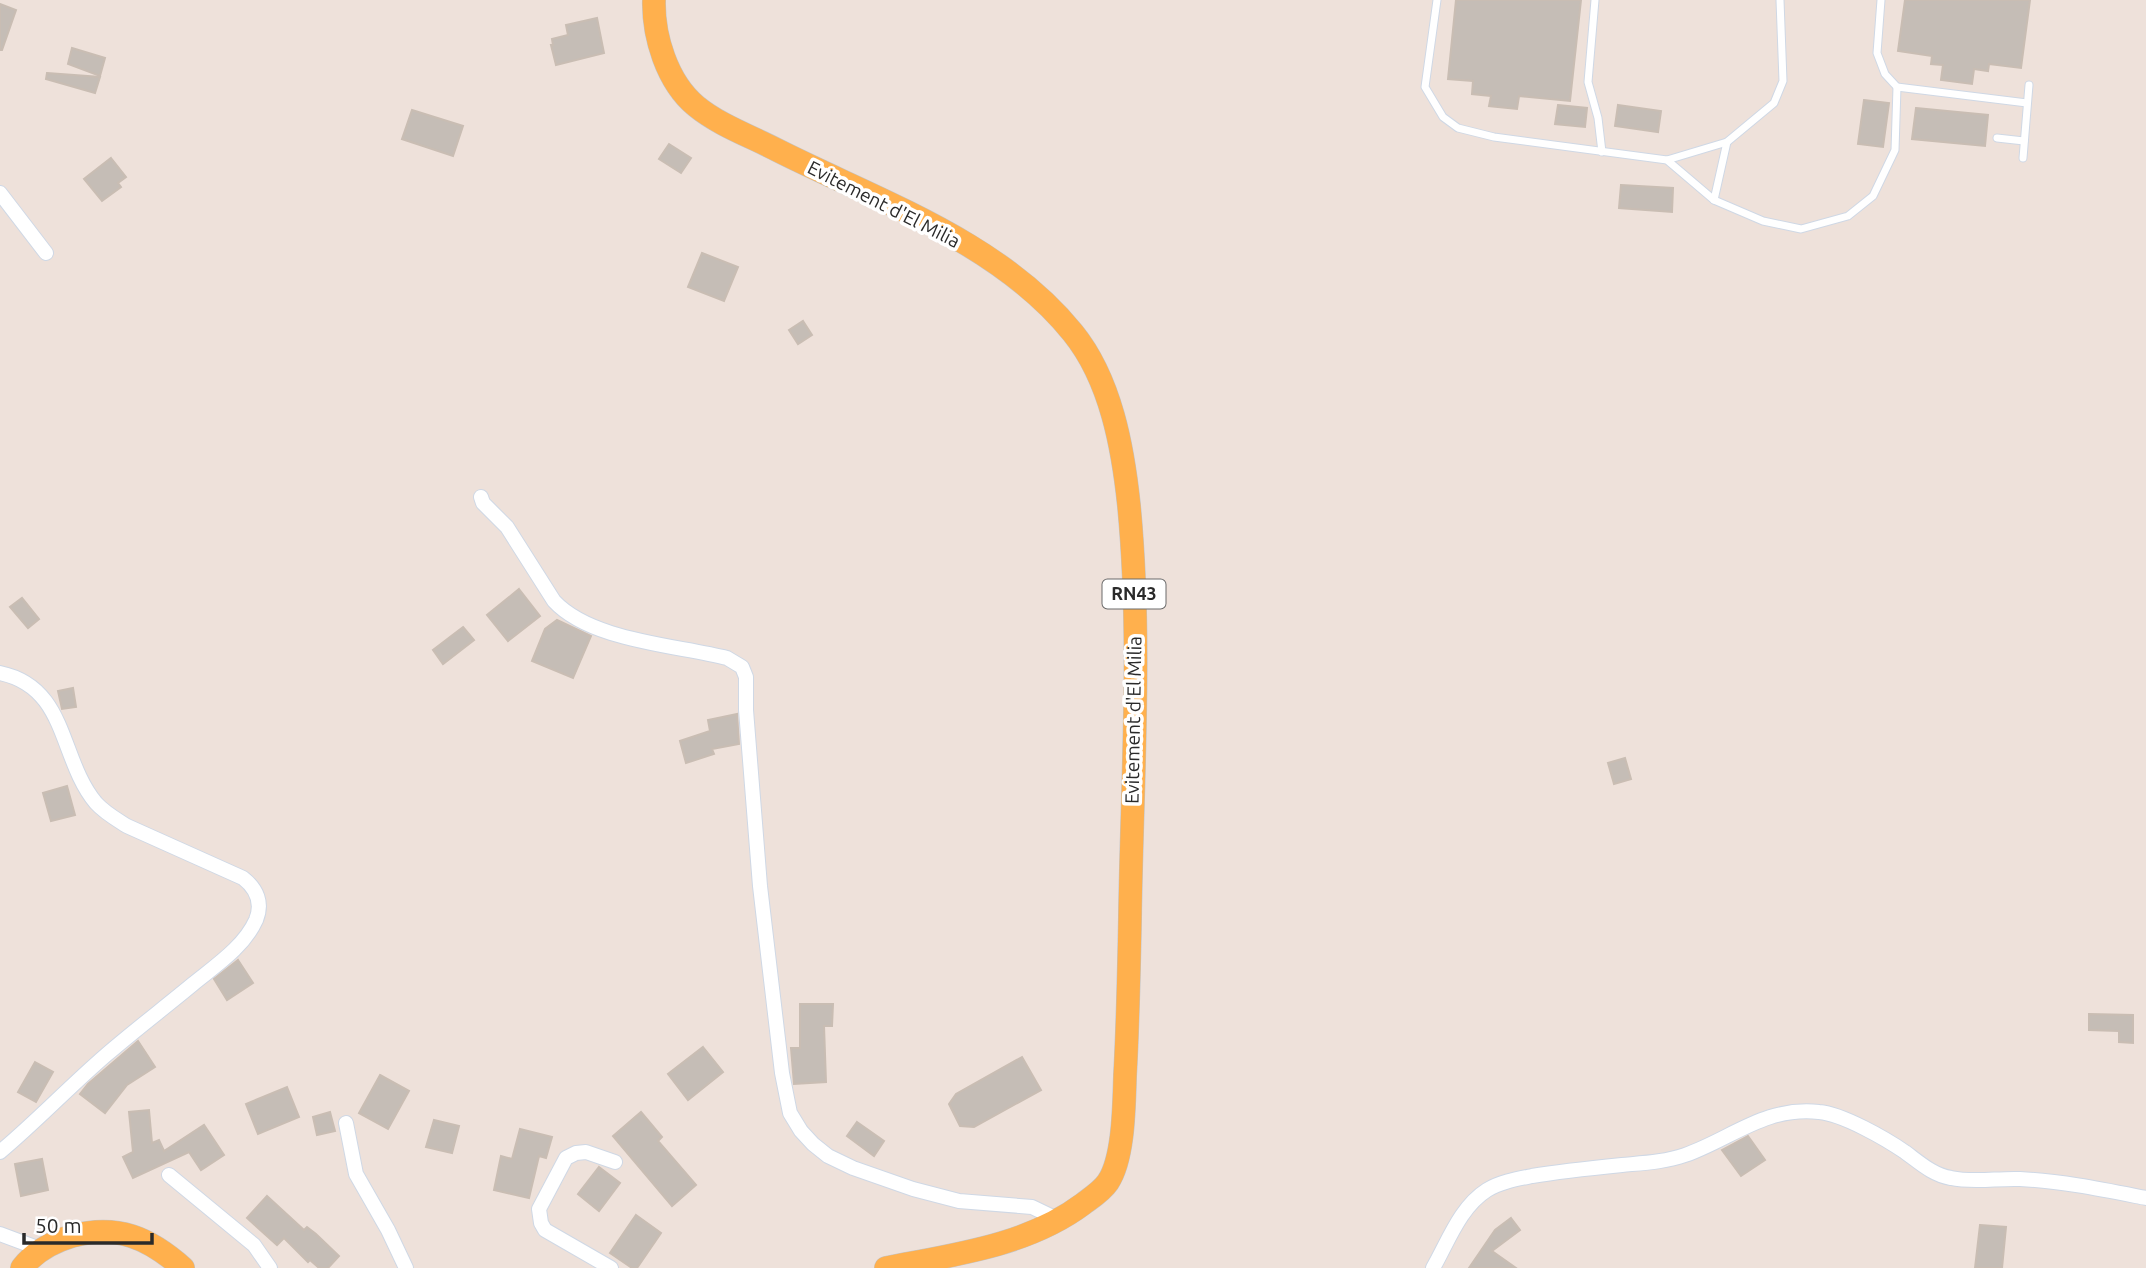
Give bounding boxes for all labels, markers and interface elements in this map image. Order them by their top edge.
street label: Evitement d'El Milia [804,156,964,252]
road number: RN43 [1102,580,1166,608]
street label: Evitement d'El Milia [1121,636,1145,804]
scale bar [24,1202,152,1246]
text: 50 m [35,1213,82,1237]

